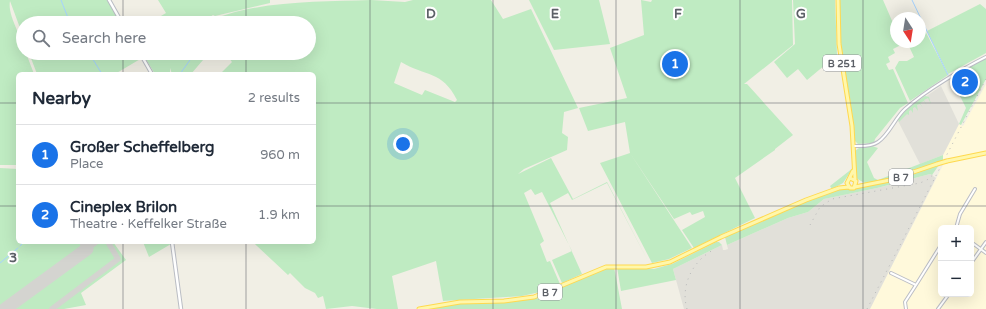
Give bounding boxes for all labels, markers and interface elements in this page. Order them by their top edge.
text: D [426,6,436,22]
text: E [551,6,559,22]
text: F [674,6,682,22]
text: G [796,6,806,22]
north arrow [890,12,926,48]
search box [16,16,316,60]
icon: search [30,27,52,49]
text: Search here [62,29,146,47]
pin: 1 [662,49,688,79]
road number: B 251 [823,55,861,71]
pin: 2 [952,67,978,97]
text: Nearby [32,88,91,109]
text: 2 results [248,90,300,106]
your location [393,134,413,154]
text: Großer Scheffelberg [70,138,214,156]
text: 1 [41,147,49,163]
text: 960 m [260,147,300,163]
text: Place [70,156,103,172]
road number: B 7 [889,169,913,185]
text: Cineplex Brilon [70,198,177,216]
text: 2 [41,207,49,223]
text: 1.9 km [258,207,300,223]
text: Theatre · Keffelker Straße [70,216,227,232]
map controls [938,225,974,297]
button: + [938,225,974,261]
text: 3 [9,250,17,266]
button: − [938,261,974,297]
road number: B 7 [538,284,562,300]

